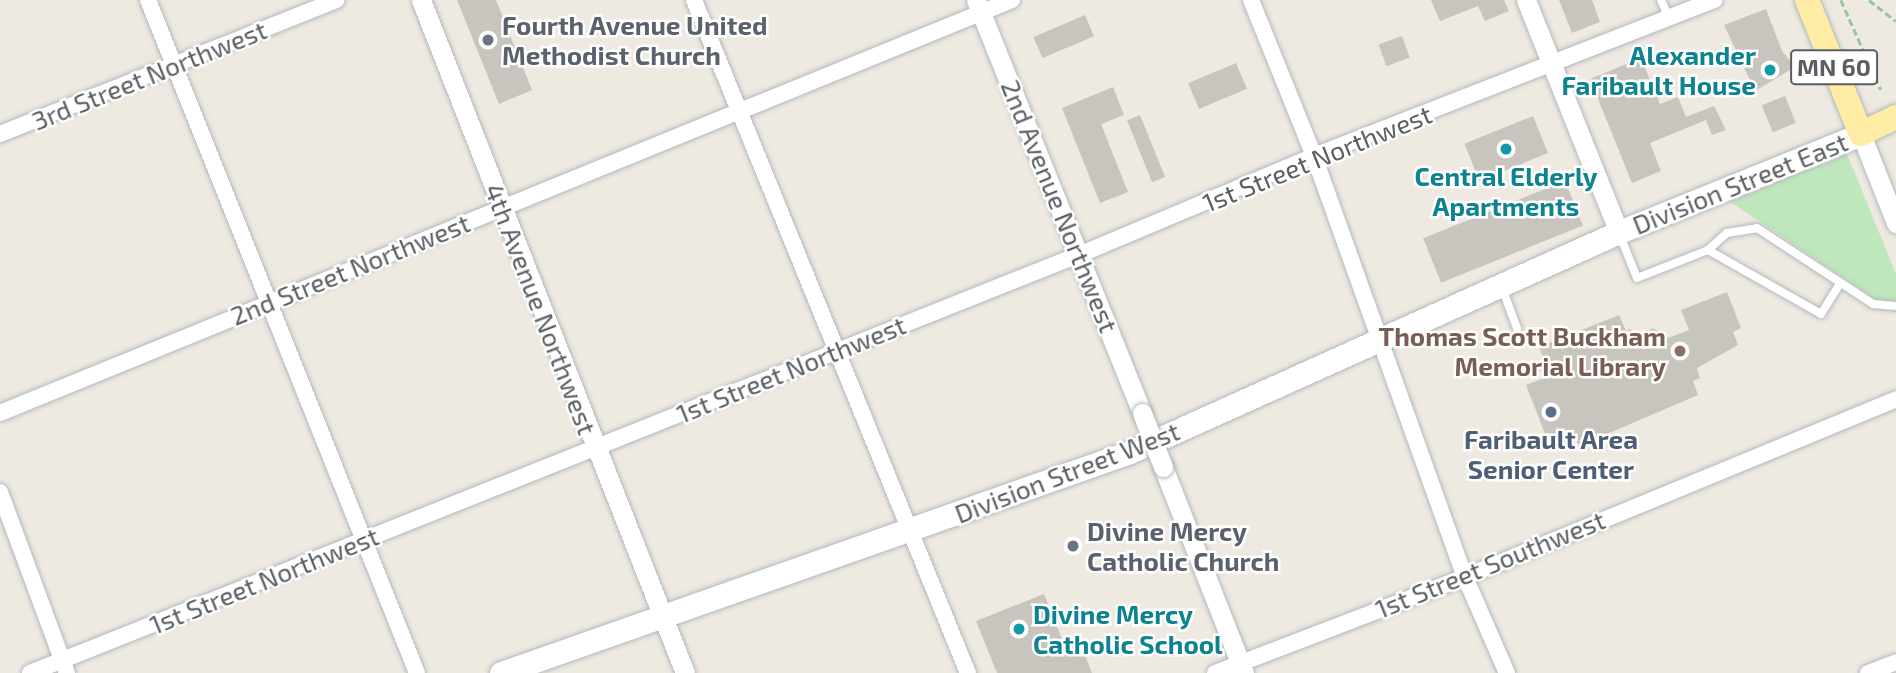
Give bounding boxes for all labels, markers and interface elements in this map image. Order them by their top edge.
place label: Fourth Avenue United Methodist Church [502,9,768,70]
street label: 3rd Street Northwest [27,14,271,136]
marker: Fourth Avenue United Methodist Church [480,32,496,48]
place label: Alexander Faribault House [1562,39,1756,100]
road number: MN 60 [1788,46,1880,88]
marker: Alexander Faribault House [1762,62,1778,78]
street label: 2nd Avenue Northwest [995,75,1125,337]
street label: 1st Street Northwest [1198,98,1436,218]
street label: Division Street East [1628,126,1852,240]
marker: Central Elderly Apartments [1498,141,1514,157]
place label: Central Elderly Apartments [1414,160,1598,222]
street label: 4th Avenue Northwest [479,179,603,439]
street label: 2nd Street Northwest [226,207,474,331]
street label: 1st Street Northwest [672,309,910,429]
place label: Thomas Scott Buckham Memorial Library [1379,320,1666,382]
marker: Thomas Scott Buckham Memorial Library [1672,343,1688,359]
marker: Faribault Area Senior Center [1543,404,1559,420]
street label: Division Street West [950,415,1184,529]
place label: Faribault Area Senior Center [1464,423,1638,485]
street label: 1st Street Southwest [1371,504,1609,624]
place label: Divine Mercy Catholic Church [1087,515,1279,576]
street label: 1st Street Northwest [145,520,383,640]
marker: Divine Mercy Catholic Church [1065,538,1081,554]
place label: Divine Mercy Catholic School [1033,598,1223,660]
marker: Divine Mercy Catholic School [1011,621,1027,637]

